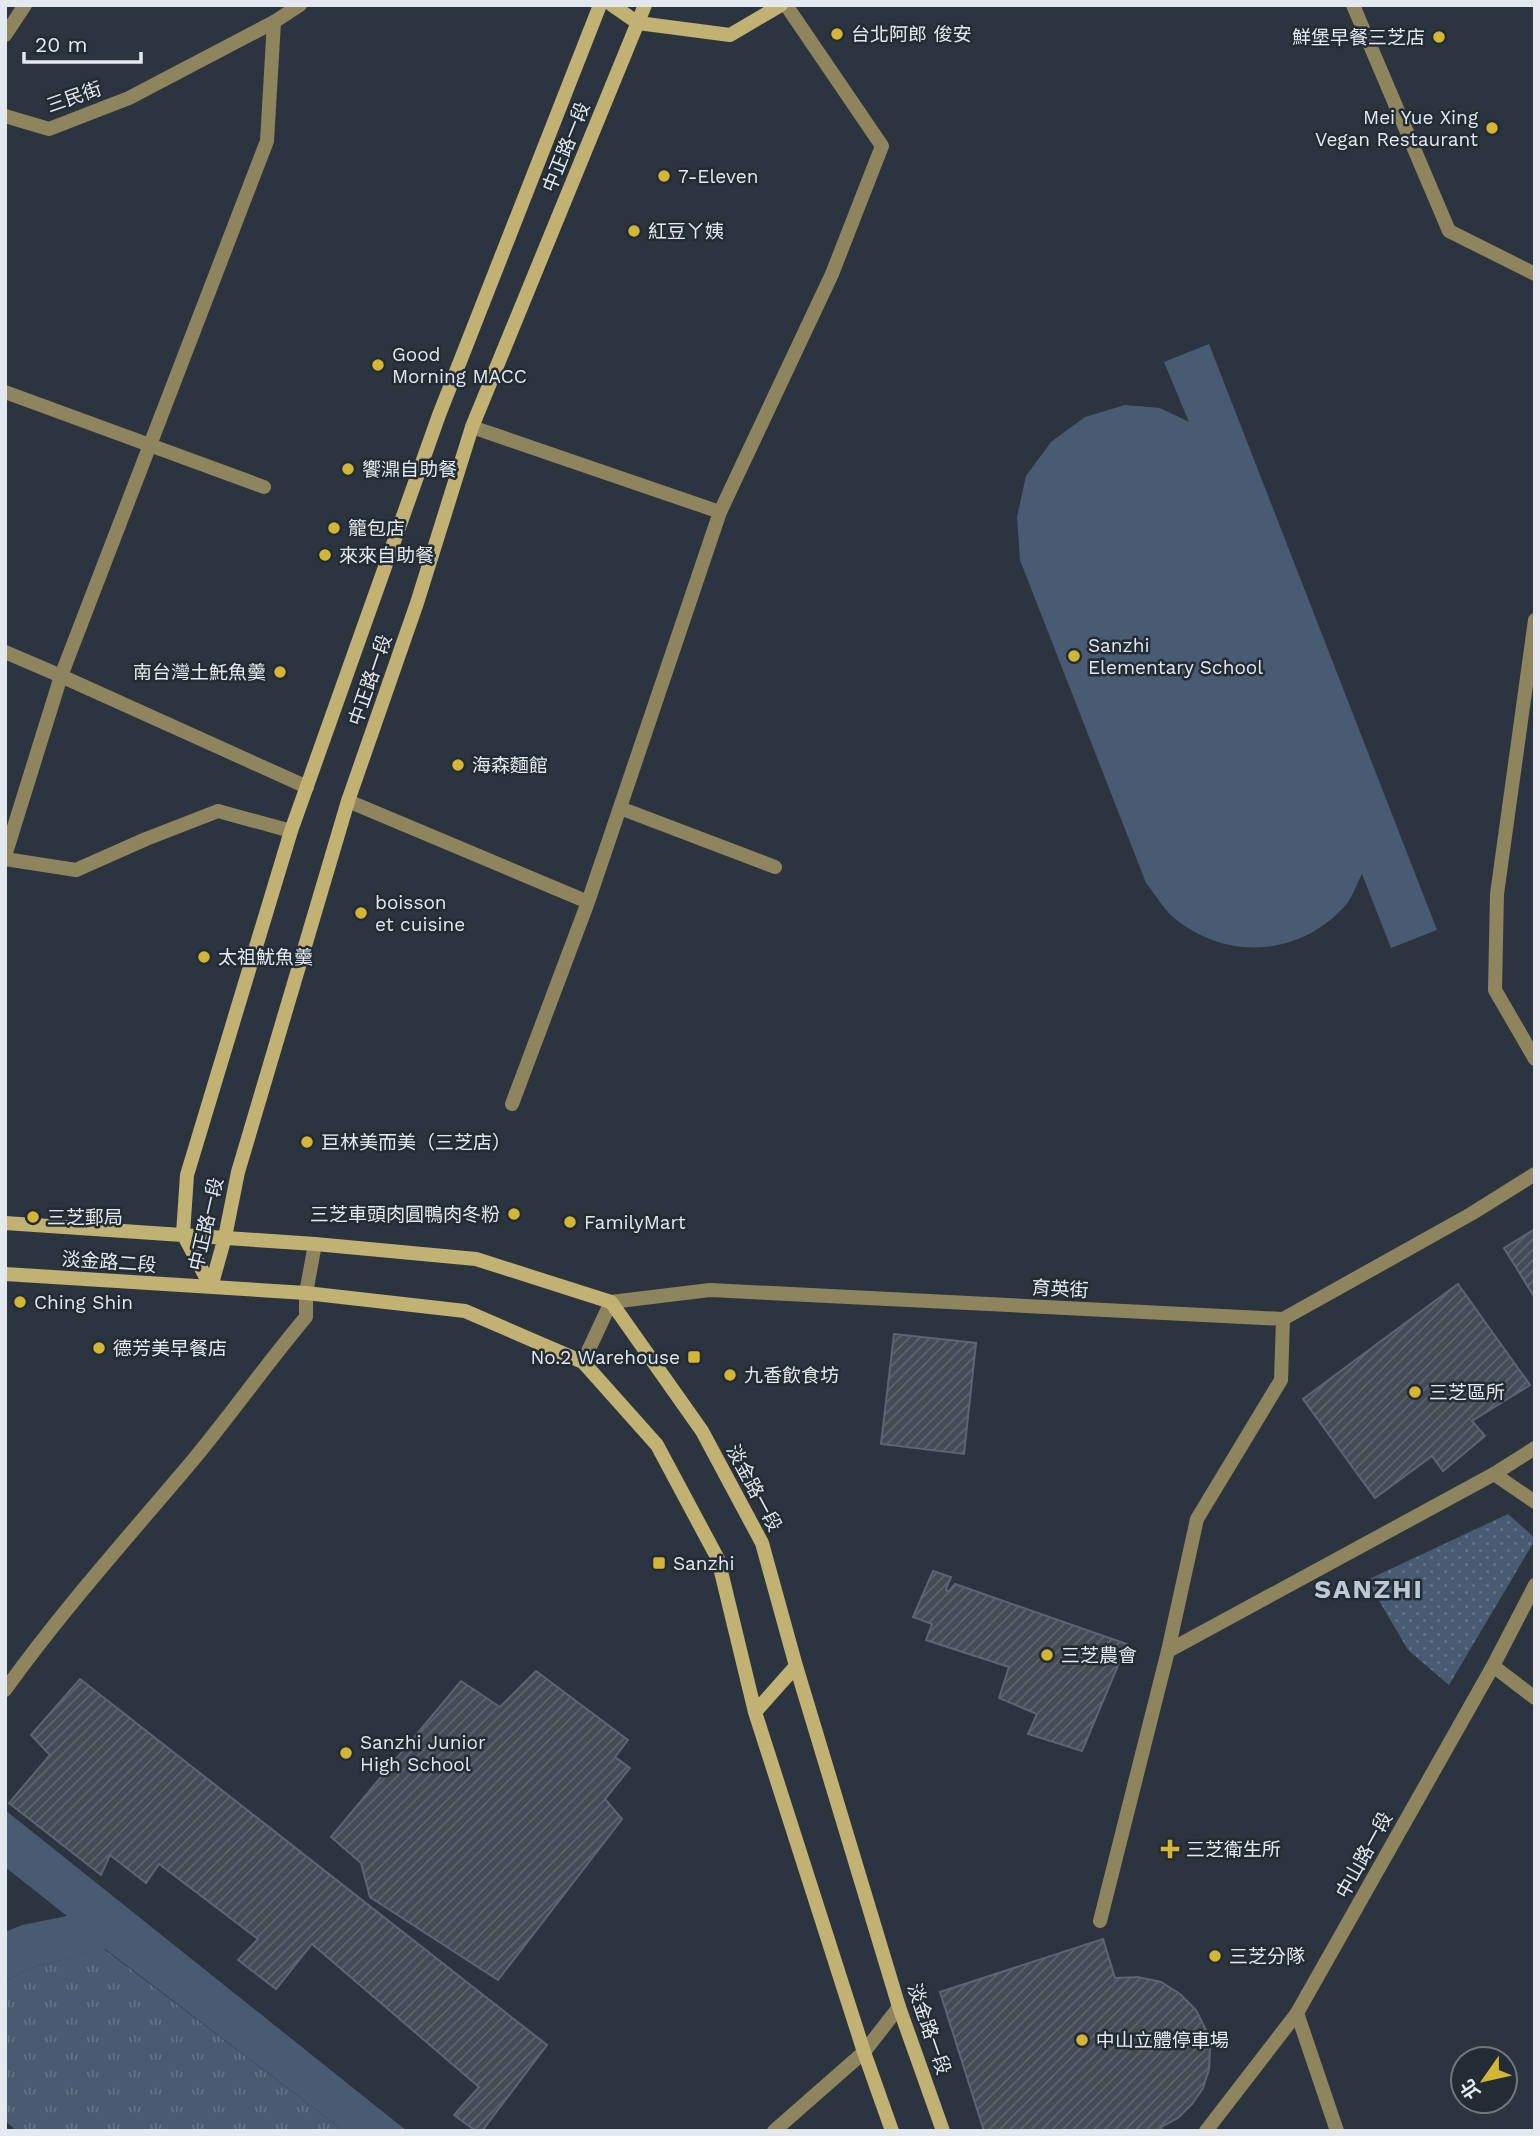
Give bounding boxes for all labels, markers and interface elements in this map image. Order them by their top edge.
scale bar [24,21,142,65]
place label: 台北阿郎 俊安 [851,23,971,46]
marker: 台北阿郎 俊安 [829,26,845,42]
place label: 鮮堡早餐三芝店 [1292,26,1425,49]
marker: 鮮堡早餐三芝店 [1431,29,1447,45]
text: 20 m [35,32,87,57]
street label: 三民街 [43,77,105,117]
street label: 中正路一段 [538,99,594,195]
place label: Mei Yue Xing Vegan Restaurant [1315,106,1479,151]
marker: Mei Yue Xing Vegan Restaurant [1484,120,1500,136]
place label: 7-Eleven [678,165,759,188]
marker: 7-Eleven [656,168,672,184]
place label: 紅豆ㄚ姨 [648,220,724,243]
marker: 紅豆ㄚ姨 [626,223,642,239]
place label: Good Morning MACC [392,343,527,388]
marker: Good Morning MACC [370,357,386,373]
place label: 饗濎自助餐 [362,458,457,481]
marker: 饗濎自助餐 [340,461,356,477]
place label: 籠包店 [348,517,405,540]
marker: 籠包店 [326,520,342,536]
place label: 來來自助餐 [339,544,434,567]
marker: 來來自助餐 [317,547,333,563]
street label: 中正路一段 [344,631,396,729]
place label: Sanzhi Elementary School [1088,634,1263,679]
marker: Sanzhi Elementary School [1066,648,1082,664]
place label: 南台灣土魠魚羹 [133,661,266,684]
marker: 南台灣土魠魚羹 [272,664,288,680]
place label: 海森麵館 [472,754,548,777]
marker: 海森麵館 [450,757,466,773]
place label: boisson et cuisine [375,891,465,936]
marker: boisson et cuisine [353,905,369,921]
place label: 太祖魷魚羹 [218,946,313,969]
marker: 太祖魷魚羹 [196,949,212,965]
place label: 巨林美而美（三芝店） [321,1131,511,1154]
marker: 巨林美而美（三芝店） [299,1134,315,1150]
street label: 中正路一段 [184,1175,228,1273]
place label: 三芝車頭肉圓鴨肉冬粉 [310,1203,500,1226]
place label: 三芝郵局 [47,1206,123,1229]
marker: 三芝車頭肉圓鴨肉冬粉 [506,1206,522,1222]
marker: 三芝郵局 [25,1209,41,1225]
place label: FamilyMart [584,1211,686,1234]
marker: FamilyMart [562,1214,578,1230]
street label: 淡金路二段 [61,1247,157,1277]
street label: 育英街 [1031,1276,1089,1302]
place label: Ching Shin [34,1291,133,1314]
marker: Ching Shin [12,1294,28,1310]
place label: 德芳美早餐店 [113,1337,227,1360]
marker: 德芳美早餐店 [91,1340,107,1356]
place label: No.2 Warehouse [531,1346,680,1369]
marker: No.2 Warehouse [686,1349,702,1365]
place label: 九香飲食坊 [744,1364,839,1387]
marker: 九香飲食坊 [722,1367,738,1383]
place label: 三芝區所 [1429,1381,1505,1404]
marker: 三芝區所 [1407,1384,1423,1400]
street label: 淡金路一段 [722,1441,786,1535]
place label: Sanzhi [673,1552,734,1575]
marker: Sanzhi [651,1555,667,1571]
district label: SANZHI [1314,1574,1424,1604]
place label: 三芝農會 [1061,1644,1137,1667]
marker: 三芝農會 [1039,1647,1055,1663]
place label: Sanzhi Junior High School [360,1731,486,1776]
marker: Sanzhi Junior High School [338,1745,354,1761]
street label: 中山路一段 [1331,1808,1397,1902]
place label: 三芝衛生所 [1186,1838,1281,1861]
marker: 三芝衛生所 [1160,1839,1180,1859]
place label: 三芝分隊 [1229,1945,1305,1968]
marker: 三芝分隊 [1207,1948,1223,1964]
street label: 淡金路一段 [903,1980,955,2078]
place label: 中山立體停車場 [1096,2029,1229,2052]
marker: 中山立體停車場 [1074,2032,1090,2048]
north arrow [1449,2045,1519,2115]
text: 北 [1455,2075,1485,2104]

